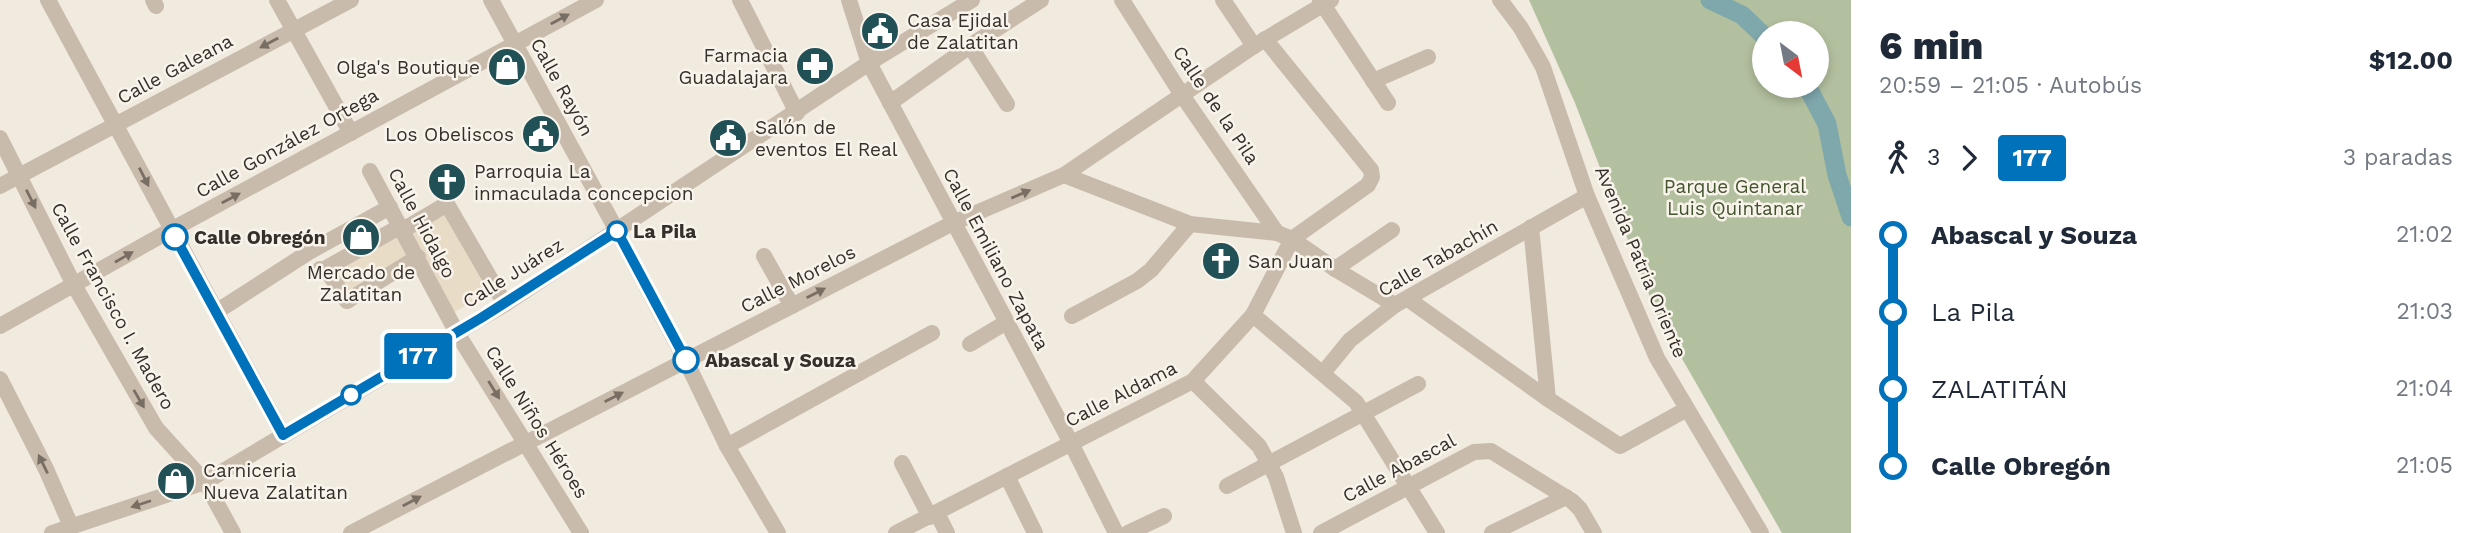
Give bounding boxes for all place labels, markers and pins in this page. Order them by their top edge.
place label: Casa Ejidal de Zalatitan [907,9,1019,54]
public building icon: Casa Ejidal de Zalatitan [859,10,901,52]
place label: Farmacia Guadalajara [678,44,788,89]
pharmacy icon: Farmacia Guadalajara [794,45,836,87]
shop icon: Olga's Boutique [486,46,528,88]
place label: Olga's Boutique [336,56,480,79]
public building icon: Los Obeliscos [520,113,562,155]
place label: Salón de eventos El Real [755,116,898,161]
public building icon: Salón de eventos El Real [707,117,749,159]
place label: Los Obeliscos [385,123,514,146]
place label: Parroquia La inmaculada concepcion [474,160,694,205]
church icon: Parroquia La inmaculada concepcion [426,161,468,203]
shop icon: Mercado de Zalatitan [340,216,382,258]
place label: La Pila [633,220,696,243]
marker: La Pila [607,221,627,241]
marker: Calle Obregón [162,224,188,250]
place label: Calle Obregón [194,226,326,249]
church icon: San Juan [1200,240,1242,282]
place label: San Juan [1248,250,1333,273]
place label: Mercado de Zalatitan [307,261,415,306]
marker: Abascal y Souza [673,347,699,373]
place label: Abascal y Souza [705,349,856,372]
unlabelled marker [341,385,361,405]
place label: Carniceria Nueva Zalatitan [203,459,348,504]
shop icon: Carniceria Nueva Zalatitan [155,460,197,502]

